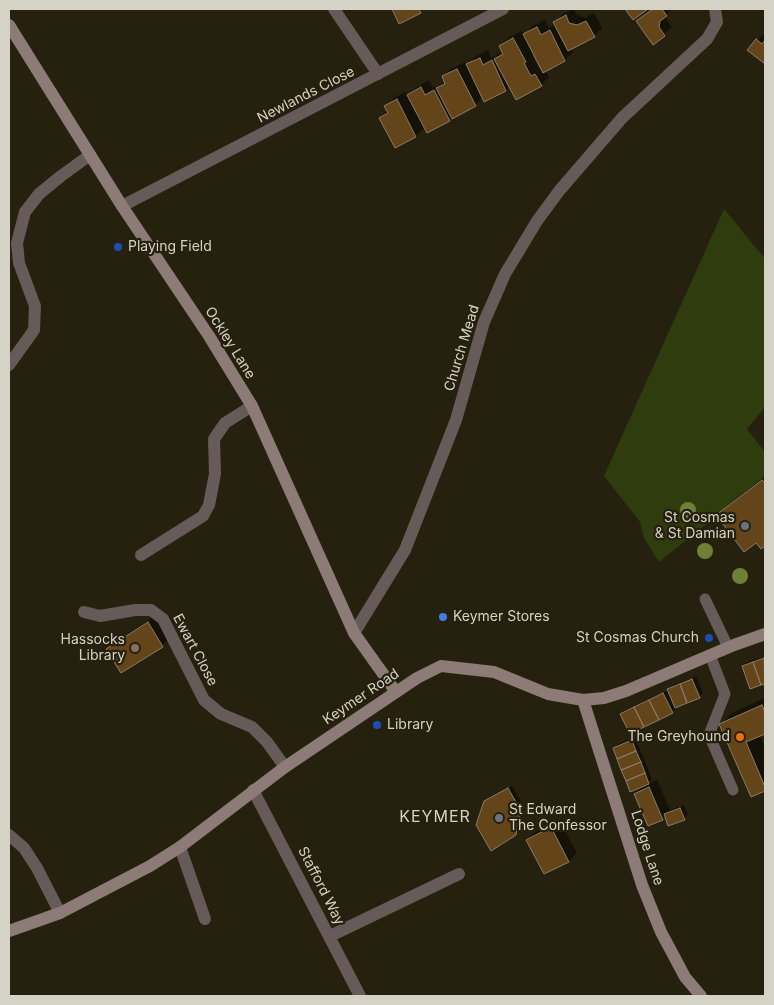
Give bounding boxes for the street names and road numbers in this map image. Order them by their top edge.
street label: Newlands Close [255,63,357,127]
street label: Church Mead [441,303,483,393]
street label: Ockley Lane [201,304,259,382]
street label: Ewart Close [169,611,221,689]
street label: Keymer Road [320,665,402,729]
street label: Lodge Lane [627,808,667,888]
street label: Stafford Way [294,844,348,928]

